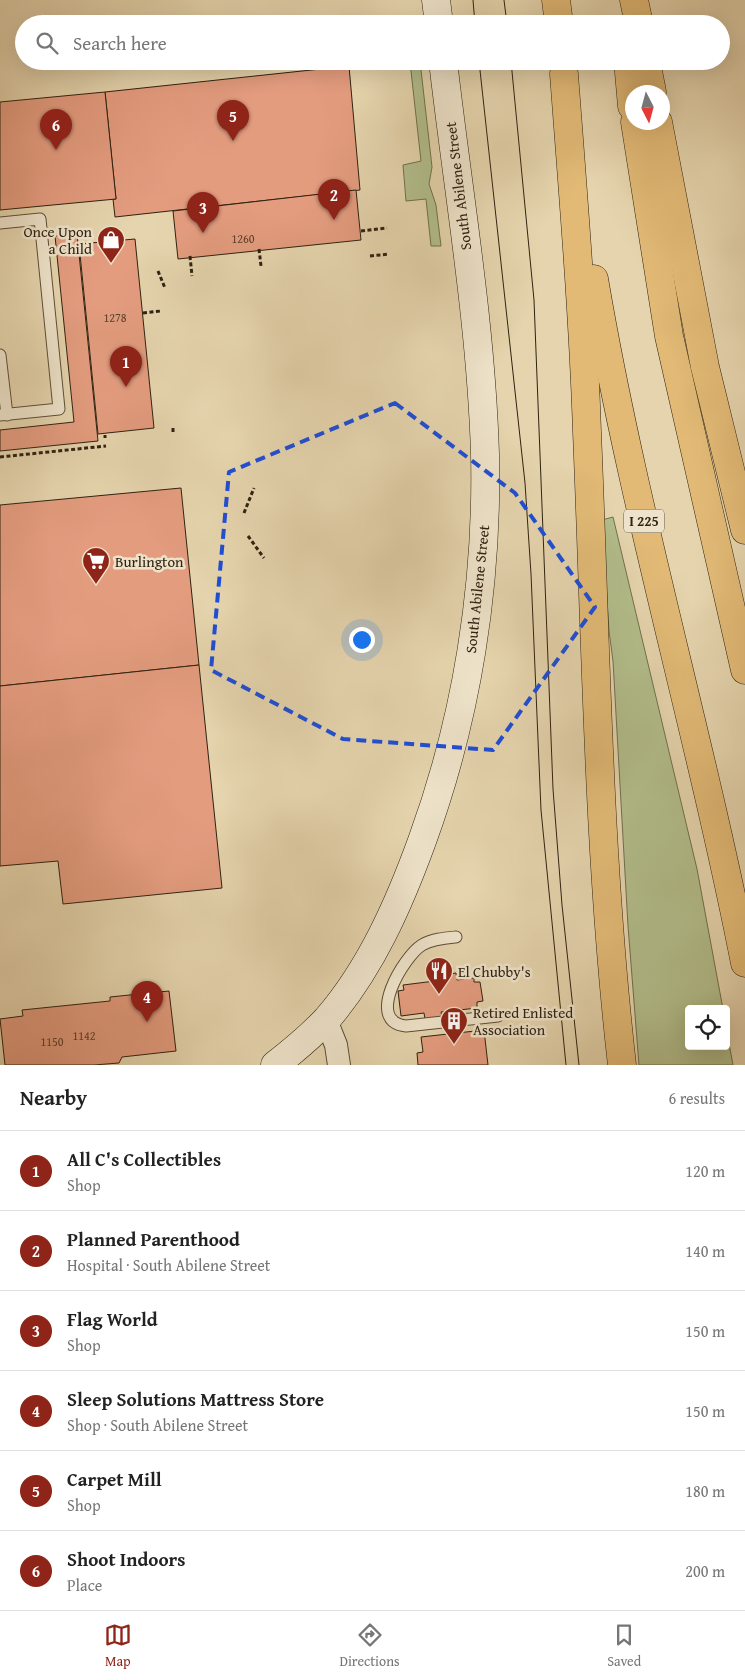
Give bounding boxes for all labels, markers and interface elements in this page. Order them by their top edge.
search box [15,15,730,70]
icon: search [33,29,61,57]
text: Search here [73,29,167,57]
north arrow [625,85,670,130]
pin: 5 [217,100,249,141]
pin: 6 [40,109,72,150]
street label: South Abilene Street [440,120,476,251]
pin: 2 [318,179,350,220]
pin: 3 [187,192,219,233]
place label: Once Upon a Child [23,221,93,259]
shop icon: Once Upon a Child [96,225,126,264]
house number: 1260 [231,230,255,247]
house number: 1278 [103,309,127,326]
pin: 1 [110,346,142,387]
road number: I 225 [624,510,664,532]
street label: South Abilene Street [460,523,494,654]
supermarket icon: Burlington [81,546,111,585]
place label: Burlington [115,551,184,572]
your location [349,627,375,653]
restaurant icon: El Chubby's [424,956,454,995]
place label: El Chubby's [458,961,531,982]
pin: 4 [131,981,163,1022]
place label: Retired Enlisted Association [473,1002,573,1040]
map controls [685,1005,730,1050]
button: locate [685,1005,730,1050]
building icon: Retired Enlisted Association [439,1006,469,1045]
house number: 1142 [72,1027,96,1044]
house number: 1150 [40,1033,64,1050]
text: Nearby [20,1082,87,1113]
text: 6 results [668,1086,725,1110]
text: All C's Collectibles [67,1145,221,1173]
text: 1 [32,1159,40,1183]
text: 120 m [685,1159,725,1183]
text: Shop [67,1173,101,1197]
text: Planned Parenthood [67,1225,240,1253]
text: 2 [32,1239,40,1263]
text: 140 m [685,1239,725,1263]
text: Hospital · South Abilene Street [67,1253,270,1277]
text: Flag World [67,1305,158,1333]
text: 3 [32,1319,40,1343]
text: 150 m [685,1319,725,1343]
text: Shop [67,1333,101,1357]
text: Sleep Solutions Mattress Store [67,1385,324,1413]
text: 4 [32,1399,40,1423]
text: 150 m [685,1399,725,1423]
text: Shop · South Abilene Street [67,1413,248,1437]
text: Carpet Mill [67,1465,162,1493]
text: 5 [32,1479,40,1503]
text: 180 m [685,1479,725,1503]
text: Shop [67,1493,101,1517]
text: Shoot Indoors [67,1545,185,1573]
text: 6 [32,1559,40,1583]
text: 200 m [685,1559,725,1583]
text: Place [67,1573,102,1597]
tab: Map [104,1621,132,1671]
tab: Directions [339,1621,400,1671]
tab: Saved [607,1621,641,1671]

